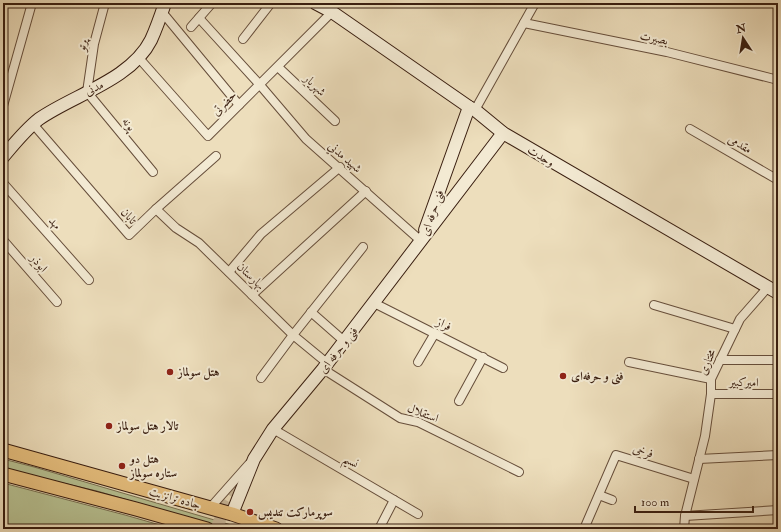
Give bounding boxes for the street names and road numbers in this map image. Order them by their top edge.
street label: بصيرت [638,28,669,49]
street label: پرتو [74,36,91,53]
street label: شهریار [300,71,329,99]
street label: مدنی [82,78,106,99]
street label: حضرتی [209,88,240,119]
street label: پونه [118,114,139,135]
street label: مقدمی [725,132,754,157]
street label: شهيد مدني [323,139,365,178]
street label: وحدت [525,143,557,170]
street label: فنی حرفه ای [418,188,448,238]
street label: تابان [117,205,140,228]
street label: مهد [45,214,64,233]
street label: ابوذر [26,250,51,276]
street label: بهارستان [233,259,268,293]
street label: فراز [433,314,454,335]
street label: فنی و حرفه ای [316,324,362,377]
street label: مختاری [695,346,720,378]
street label: امیرکبیر [727,375,759,390]
street label: استقلال [405,401,441,426]
street label: فرخی [631,441,655,462]
street label: نسيم [338,451,361,475]
street label: جاده ترانزیت [148,484,202,513]

